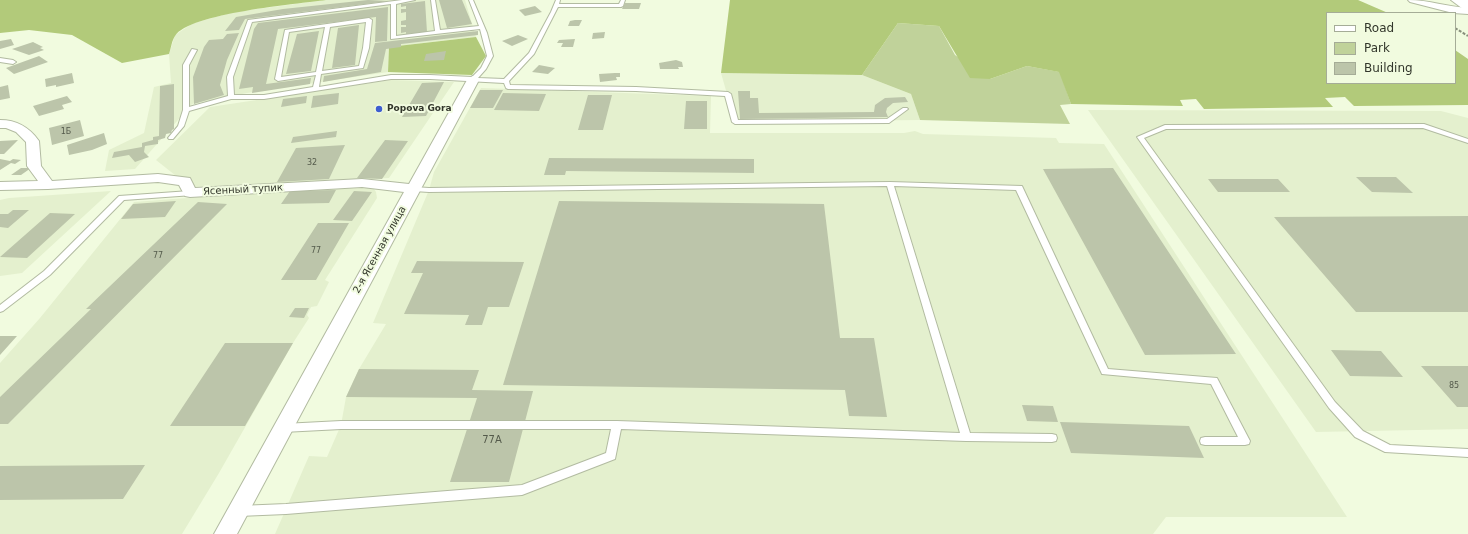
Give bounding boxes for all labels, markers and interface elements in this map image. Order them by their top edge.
legend [1326,12,1456,84]
text: Road [1364,21,1394,35]
text: Park [1364,41,1390,55]
text: Building [1364,61,1413,75]
marker: Popova Gora [374,104,384,114]
place label: Popova Gora [387,104,452,114]
house number: 1Б [61,127,71,137]
house number: 32 [307,158,317,168]
street label: Ясенный тупик [203,182,283,198]
street label: 2-я Ясенная улица [351,204,409,296]
house number: 77 [311,246,321,256]
house number: 77 [153,251,163,261]
house number: 85 [1449,381,1459,391]
house number: 77А [482,434,502,446]

